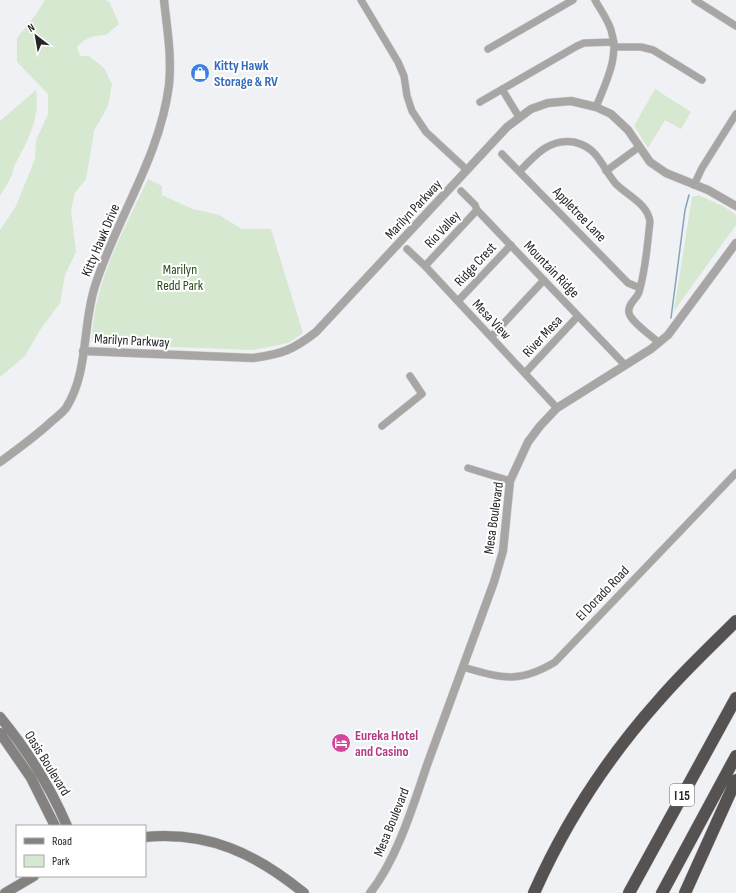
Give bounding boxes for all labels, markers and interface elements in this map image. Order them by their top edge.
north arrow [16,16,56,56]
text: N [25,21,37,35]
place label: Kitty Hawk Storage & RV [214,57,278,90]
shop icon: Kitty Hawk Storage & RV [189,62,211,84]
street label: Marilyn Parkway [381,176,446,243]
street label: Appletree Lane [549,183,610,245]
street label: Kitty Hawk Drive [78,201,123,279]
street label: Rio Valley [421,207,464,251]
street label: Mountain Ridge [520,237,583,301]
street label: Ridge Crest [451,239,500,290]
park label: Marilyn Redd Park [157,261,204,294]
street label: Mesa View [469,296,515,343]
street label: River Mesa [519,312,566,361]
street label: Marilyn Parkway [94,330,171,351]
street label: Mesa Boulevard [480,481,507,555]
street label: El Dorado Road [572,562,633,624]
place label: Eureka Hotel and Casino [355,727,418,760]
street label: Oasis Boulevard [21,728,74,799]
hotel icon: Eureka Hotel and Casino [330,732,352,754]
road number: I 15 [670,784,694,806]
street label: Mesa Boulevard [370,785,413,859]
legend [16,825,146,877]
text: Road [52,834,72,849]
text: Park [52,854,70,869]

